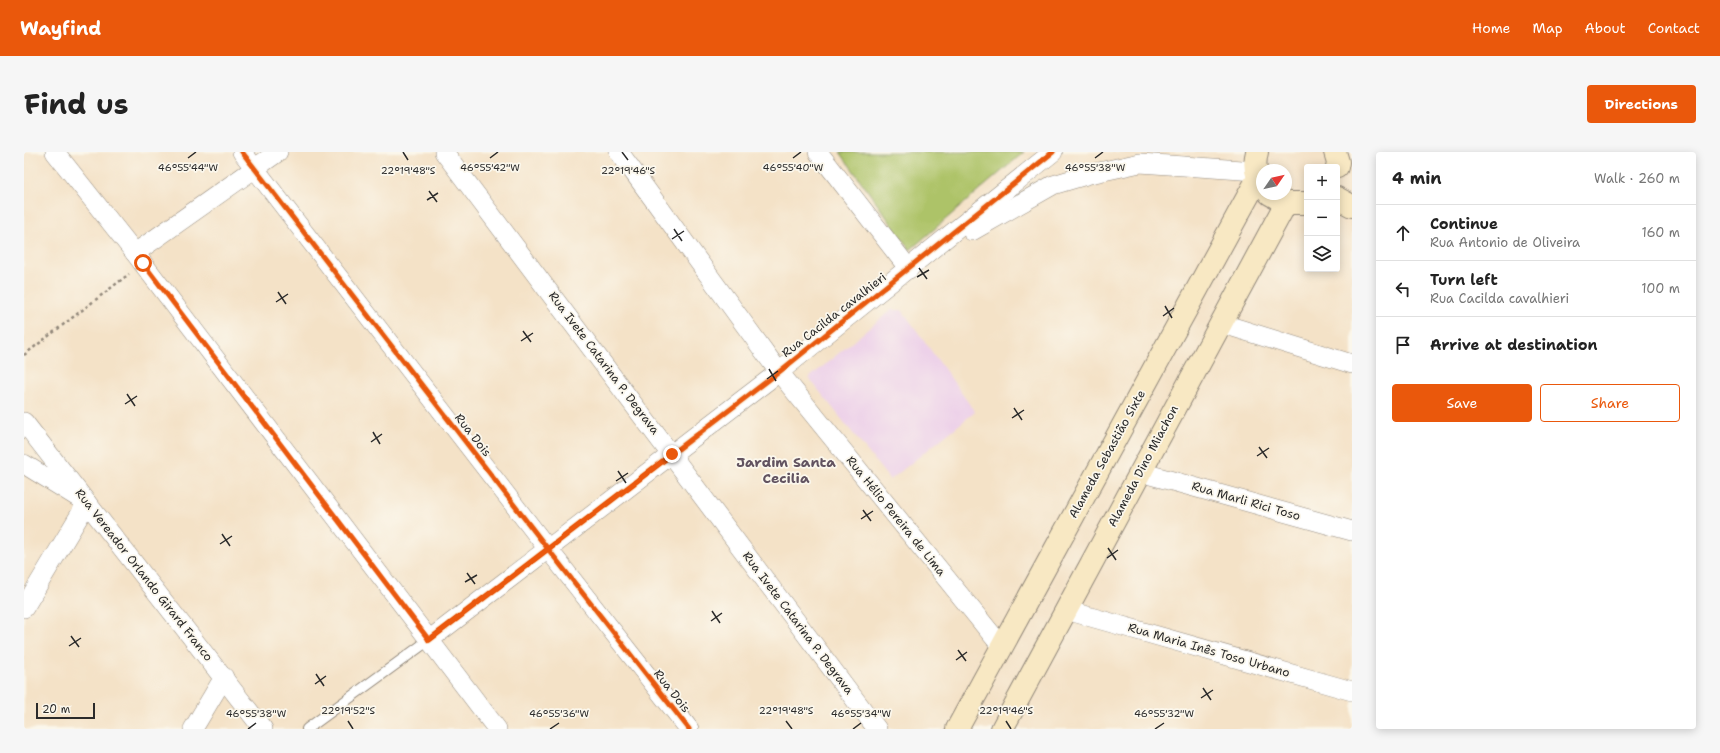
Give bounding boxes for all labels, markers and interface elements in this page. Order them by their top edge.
text: Wayfind [20,16,101,41]
text: Home [1472,19,1511,37]
text: Map [1533,19,1563,37]
text: About [1585,19,1626,37]
text: Contact [1648,19,1700,37]
text: Find us [24,85,129,123]
button: Directions [1587,85,1696,123]
text: 46°55'44"W [158,161,219,174]
text: 46°55'42"W [460,161,520,174]
text: 46°55'40"W [763,161,824,174]
text: 46°55'38"W [1065,161,1126,174]
text: 22°19'48"S [381,164,436,177]
text: 22°19'46"S [601,164,656,177]
north arrow [1256,164,1292,200]
map controls [1304,164,1340,272]
button: + [1304,164,1340,200]
text: 4 min [1392,167,1442,189]
text: Walk · 260 m [1594,170,1680,187]
button: − [1304,200,1340,236]
text: Continue [1430,214,1498,234]
icon: ahead [1392,222,1414,244]
text: 160 m [1642,224,1680,241]
text: Rua Antonio de Oliveira [1430,234,1580,251]
button: layers [1304,236,1340,272]
route start [134,254,152,272]
street label: Rua Cacilda cavalhieri [778,269,890,361]
text: Turn left [1430,270,1498,290]
icon: left [1392,278,1414,300]
text: 100 m [1641,280,1680,297]
street label: Rua Ivete Catarina P. Degrava [545,288,663,438]
text: Rua Cacilda cavalhieri [1430,290,1569,307]
icon: arrive [1392,334,1414,356]
text: Arrive at destination [1430,335,1598,355]
button: Save [1392,384,1532,422]
button: Share [1540,384,1680,422]
street label: Alameda Sebastião Sixte [1065,387,1149,521]
street label: Alameda Dino Miachon [1104,402,1182,530]
street label: Rua Dois [451,410,495,460]
route end [663,445,681,463]
district label: Jardim Santa Cecilia [736,453,836,487]
street label: Rua Hélio Pereira de Lima [843,453,950,580]
street label: Rua Marli Rici Toso [1190,478,1302,524]
street label: Rua Vereador Orlando Girard Franco [72,485,216,665]
street label: Rua Ivete Catarina P. Degrava [739,548,857,698]
street label: Rua Maria Inês Toso Urbano [1126,619,1292,681]
street label: Rua Dois [650,666,694,716]
scale bar [36,701,95,720]
text: 20 m [42,702,70,717]
text: 22°19'52"S [321,704,375,717]
text: 22°19'48"S [759,704,814,717]
text: 22°19'46"S [979,704,1034,717]
text: 46°55'38"W [226,707,287,720]
text: 46°55'36"W [529,707,589,720]
text: 46°55'34"W [831,707,892,720]
text: 46°55'32"W [1134,707,1194,720]

